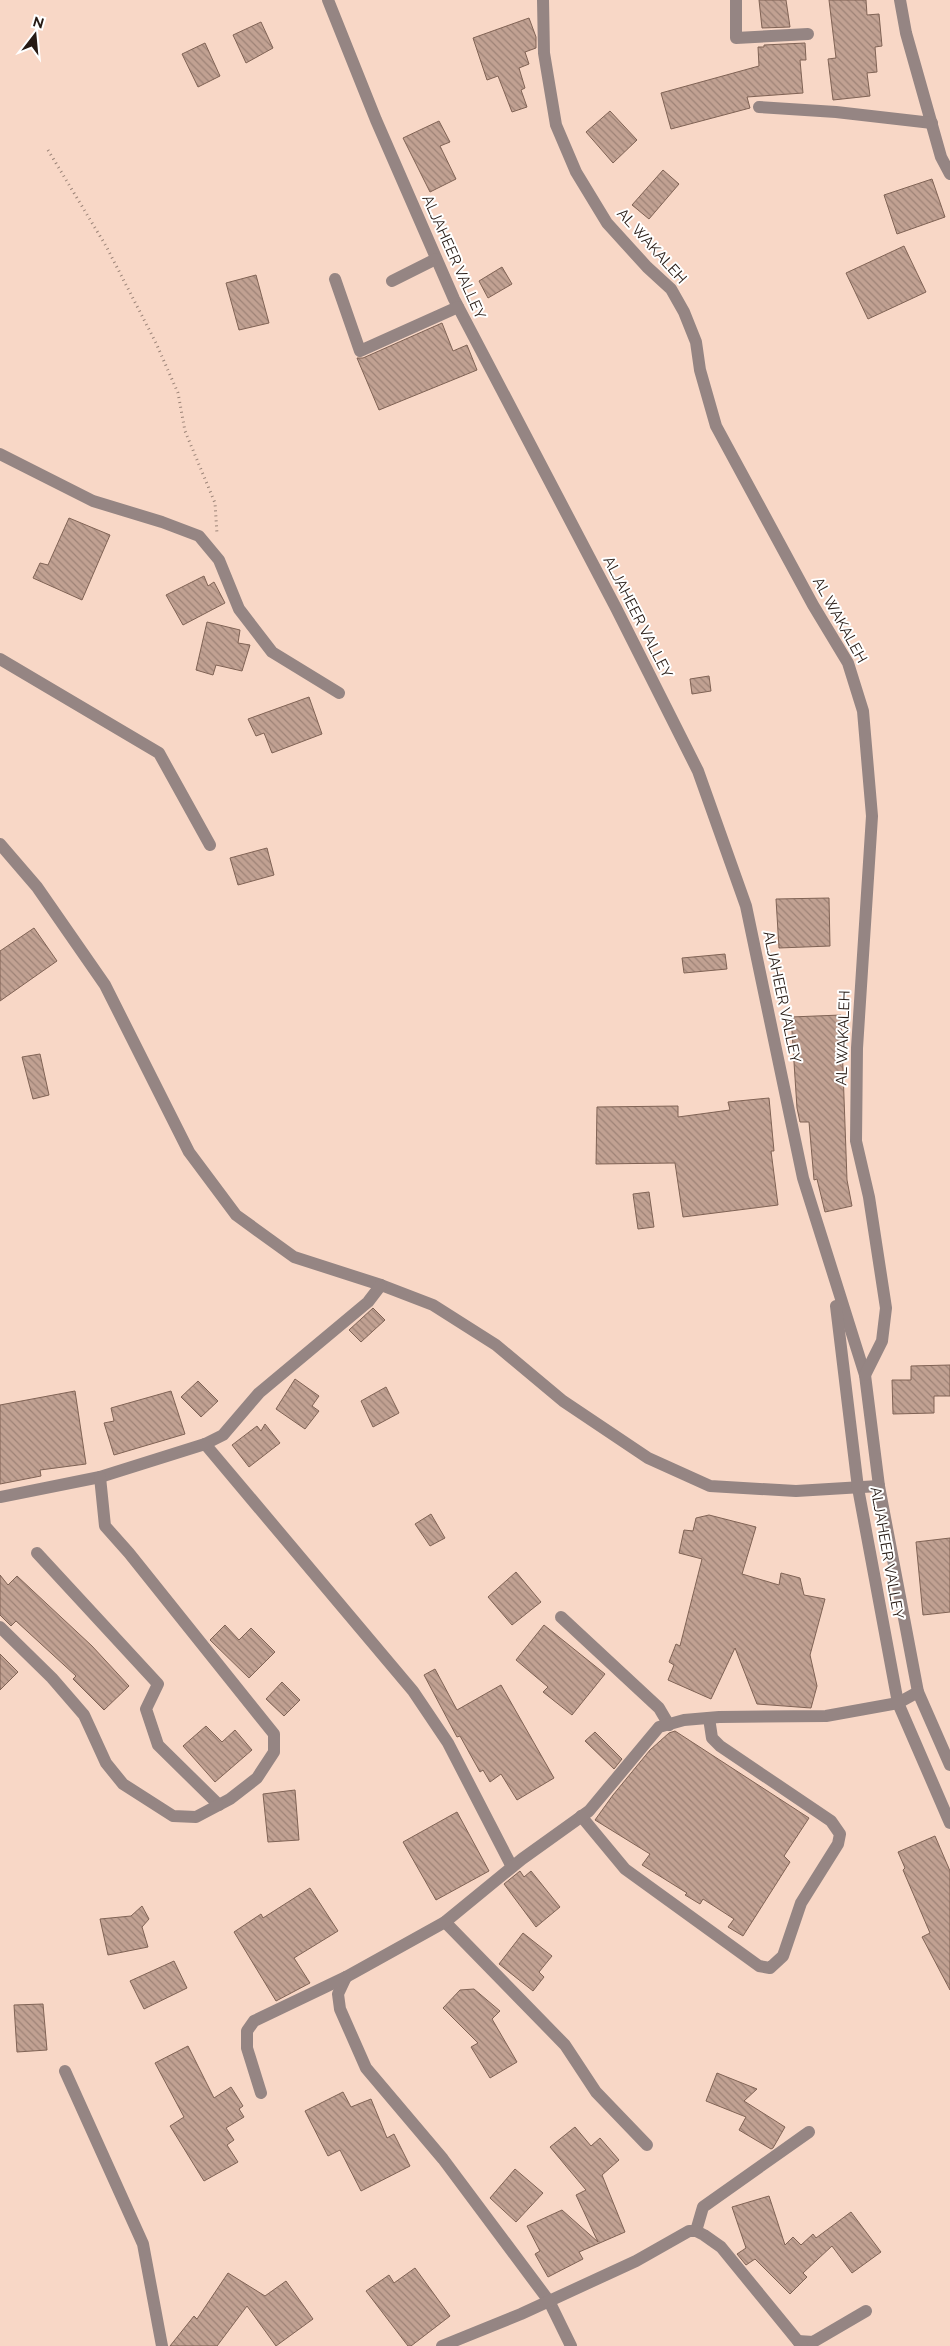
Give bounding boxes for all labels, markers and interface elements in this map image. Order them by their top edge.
north arrow [10,10,60,60]
text: N [31,13,46,32]
street label: ALJAHEER VALLEY [418,192,490,322]
street label: AL WAKALEH [613,205,691,287]
street label: ALJAHEER VALLEY [599,553,677,681]
street label: AL WAKALEH [809,574,871,666]
street label: ALJAHEER VALLEY [759,929,805,1065]
street label: AL WAKALEH [832,990,854,1086]
street label: ALJAHEER VALLEY [866,1485,908,1621]

